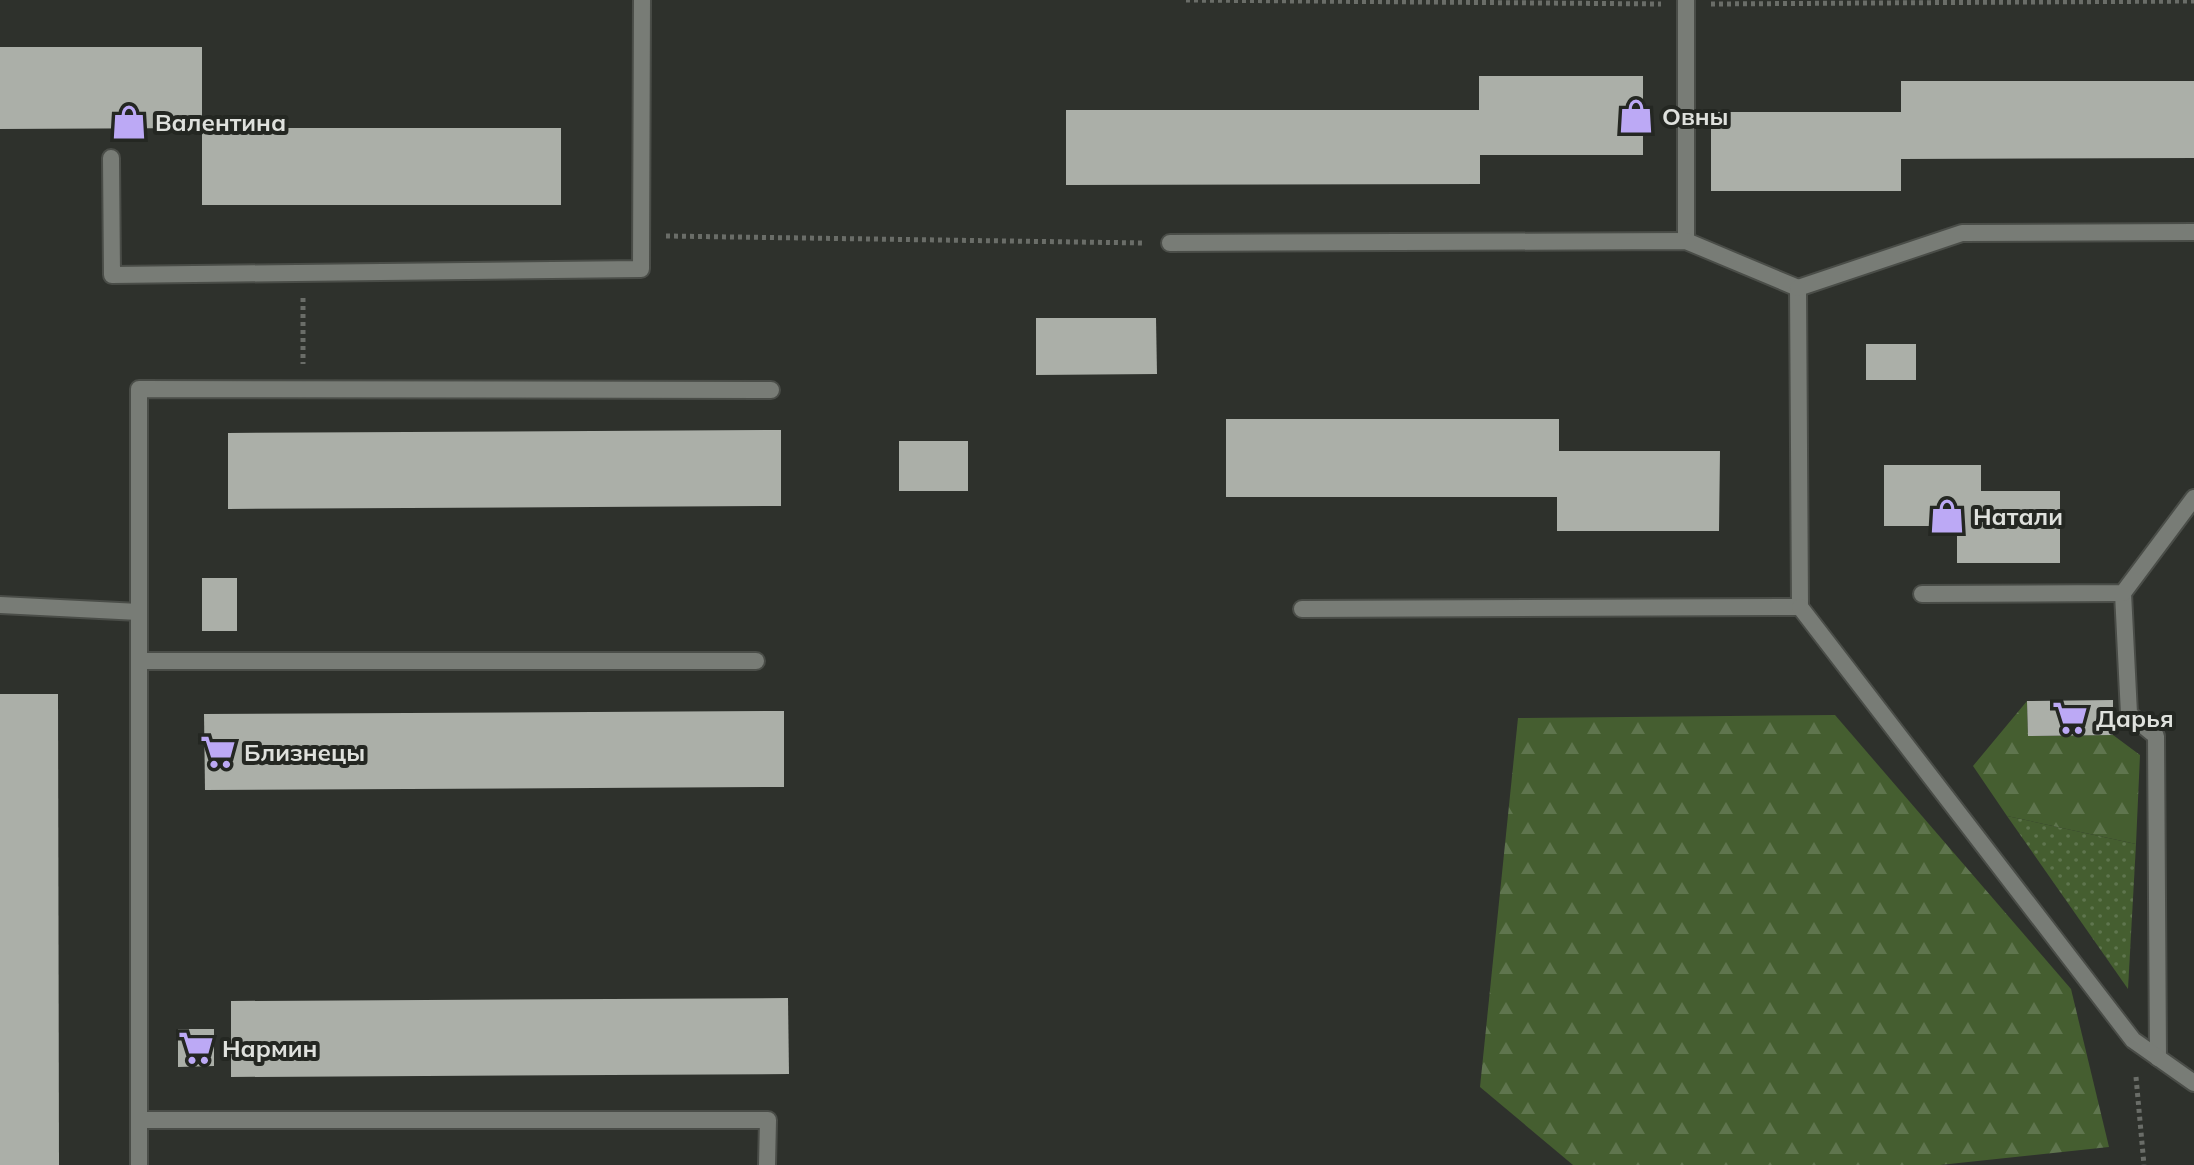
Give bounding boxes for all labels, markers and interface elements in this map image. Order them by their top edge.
shop icon: Овны [1617,97,1655,135]
place label: Овны [1662,101,1729,131]
shop icon: Валентина [110,103,148,141]
place label: Валентина [155,107,286,137]
shop icon: Натали [1928,497,1966,535]
place label: Натали [1973,501,2063,531]
supermarket icon: Дарья [2051,699,2089,737]
place label: Дарья [2096,703,2174,733]
supermarket icon: Близнецы [199,733,237,771]
place label: Близнецы [244,737,365,767]
supermarket icon: Нармин [177,1029,215,1067]
place label: Нармин [222,1033,317,1063]

